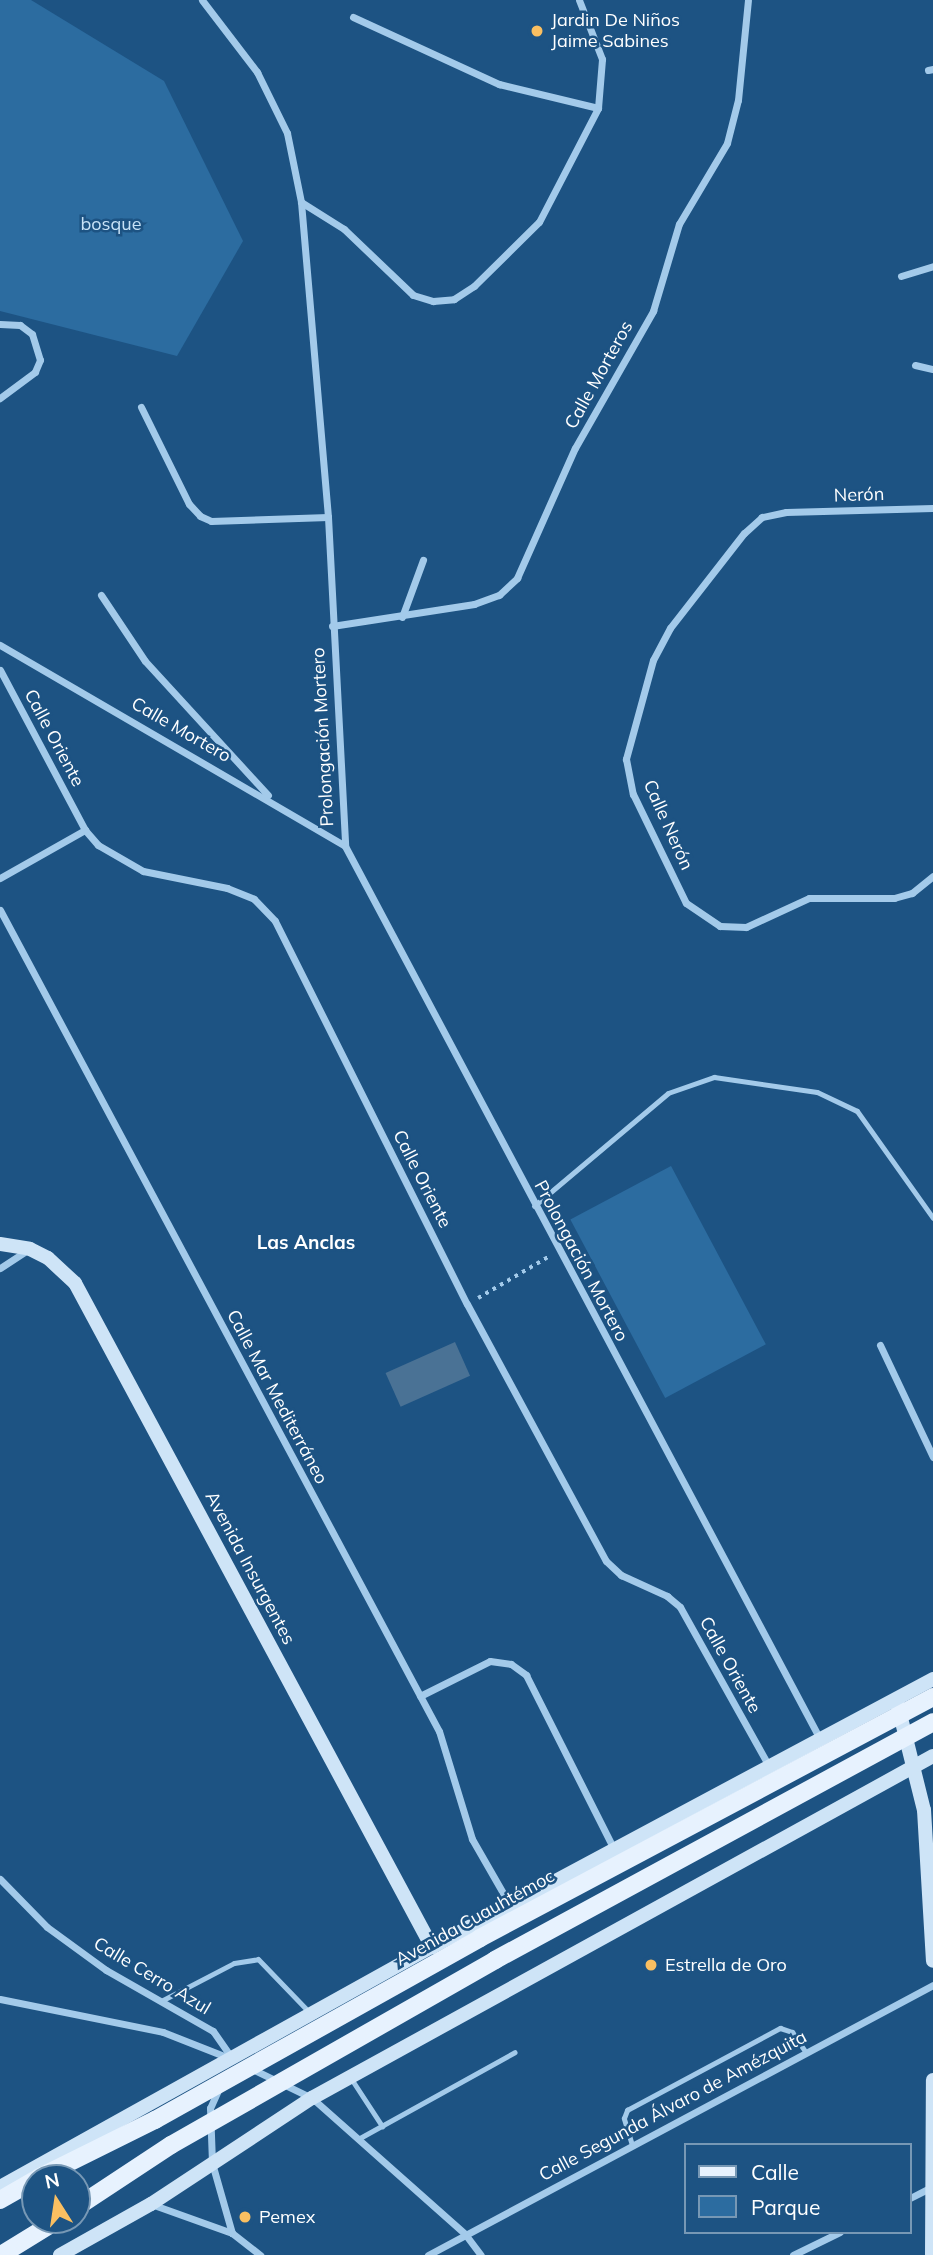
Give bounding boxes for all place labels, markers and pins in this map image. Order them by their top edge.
place label: Jardin De Niños Jaime Sabines [551,10,680,52]
marker: Jardin De Niños Jaime Sabines [529,23,545,39]
place label: Estrella de Oro [665,1954,787,1976]
marker: Estrella de Oro [643,1957,659,1973]
place label: Pemex [259,2206,315,2228]
marker: Pemex [237,2209,253,2225]

